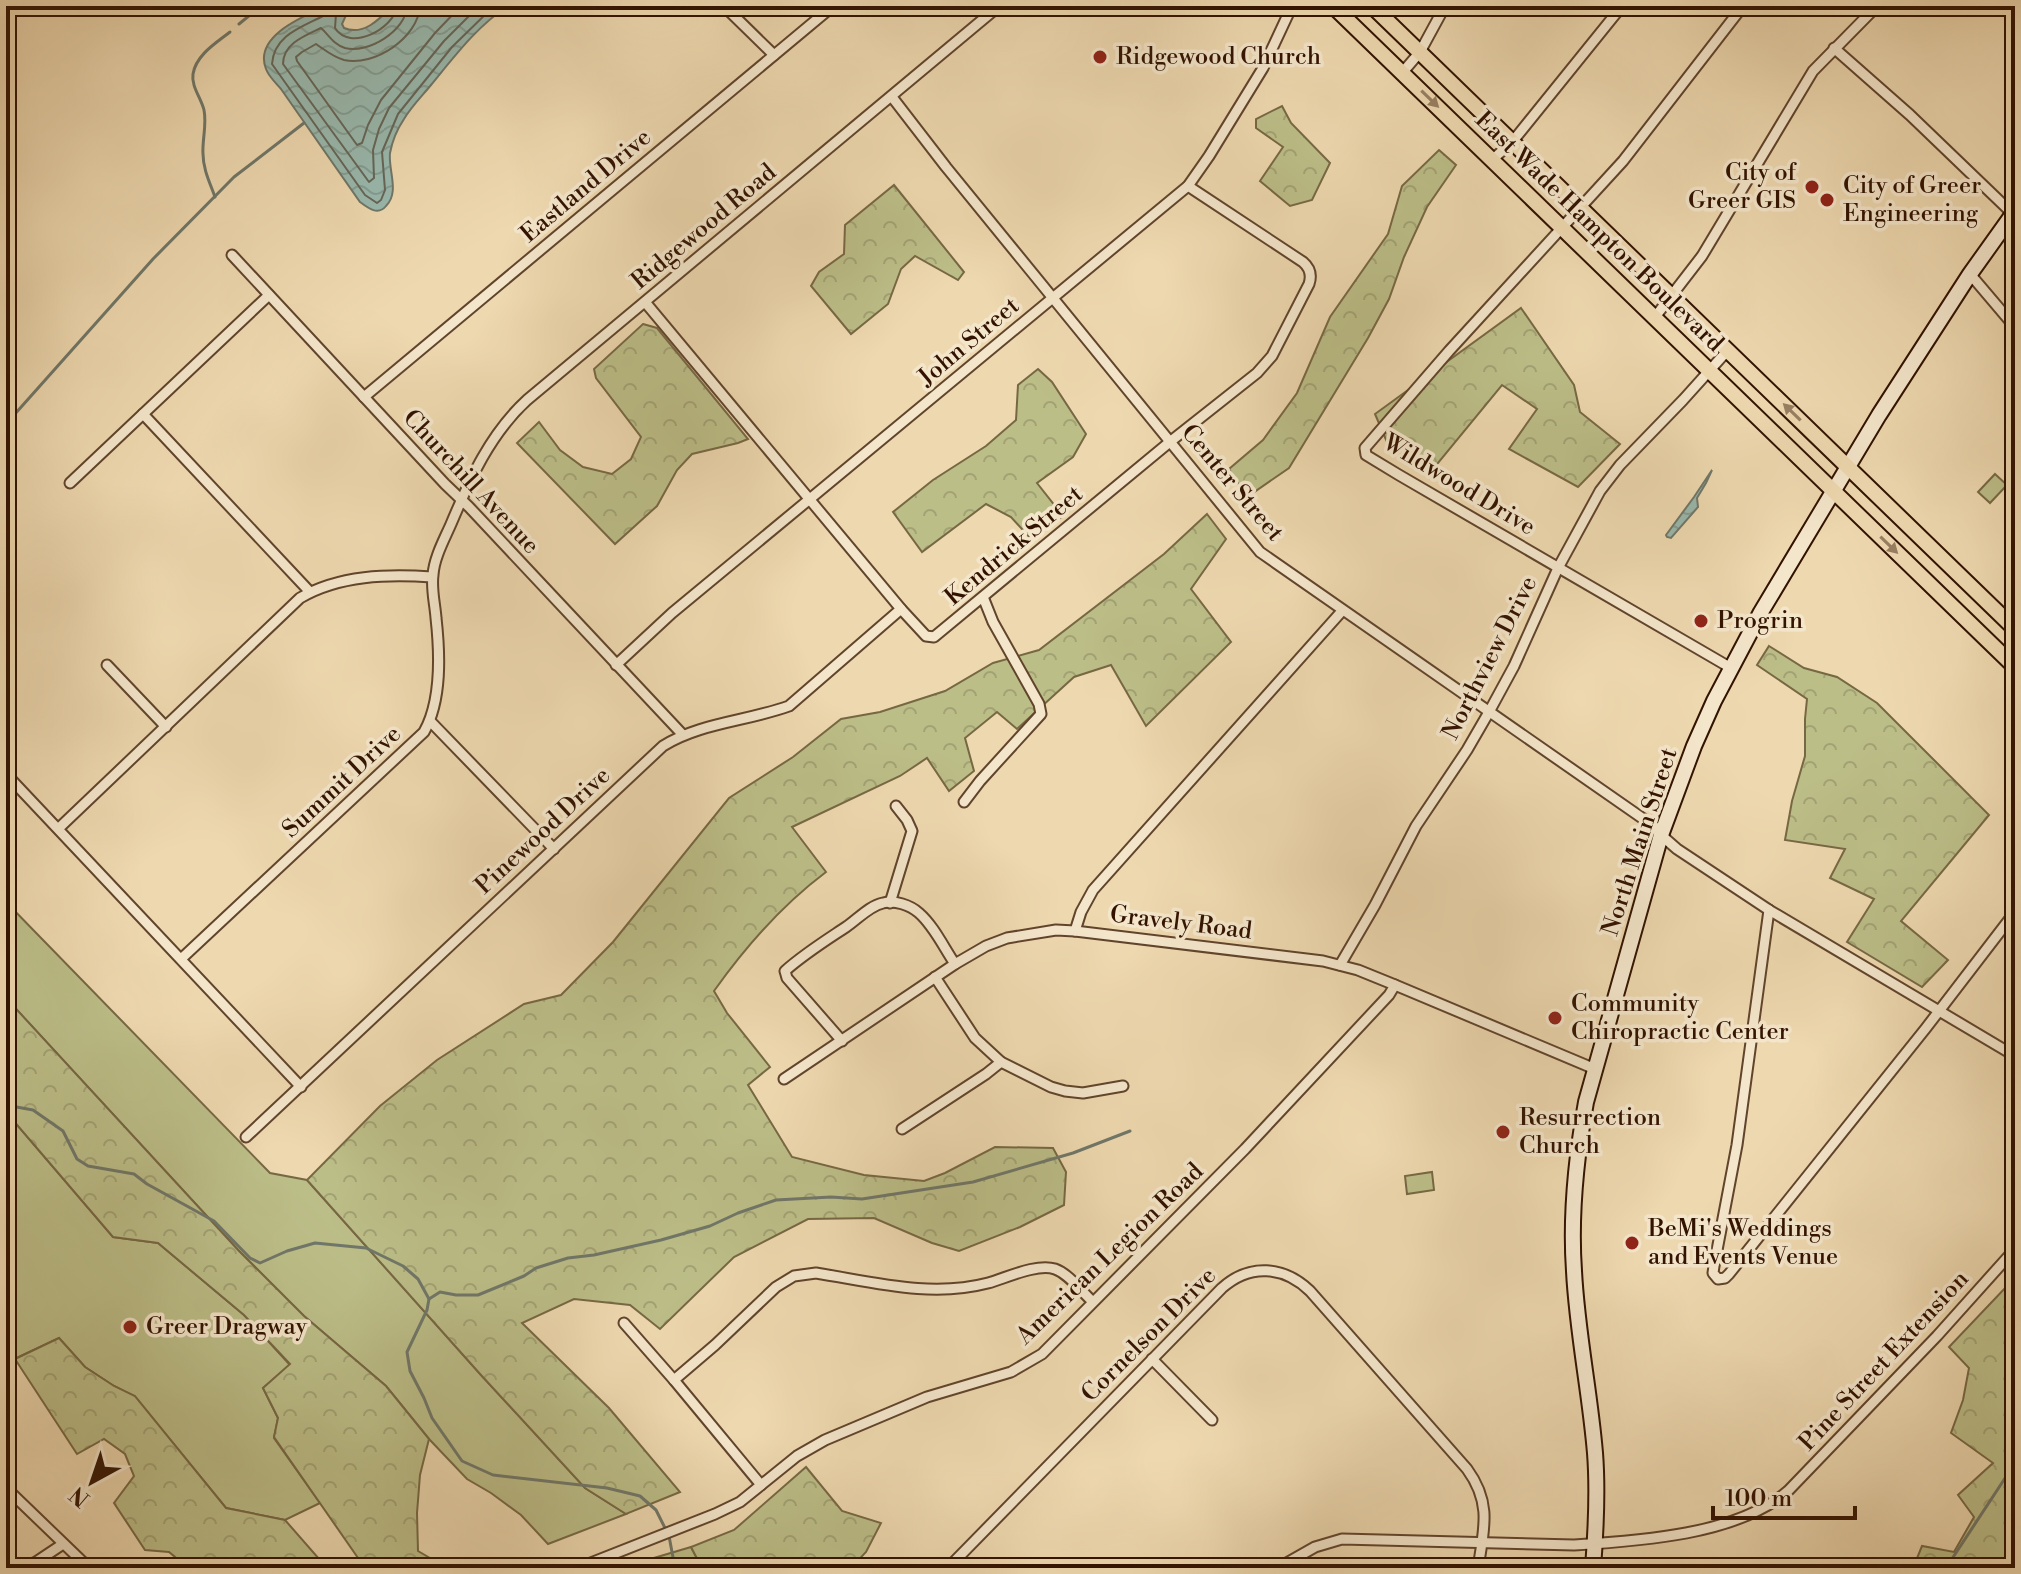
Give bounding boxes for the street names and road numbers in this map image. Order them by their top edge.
street label: East Wade Hampton Boulevard [1468,105,1730,359]
street label: Eastland Drive [515,123,657,249]
street label: Ridgewood Road [625,157,783,296]
street label: John Street [912,291,1026,394]
street label: Churchill Avenue [396,403,546,561]
street label: Center Street [1174,418,1290,548]
street label: Wildwood Drive [1376,427,1541,542]
street label: Kendrick Street [939,479,1090,612]
street label: Northview Drive [1436,571,1544,745]
street label: Summit Drive [276,719,408,845]
street label: North Main Street [1595,744,1685,940]
street label: Pinewood Drive [469,761,617,901]
street label: Gravely Road [1108,899,1254,947]
street label: American Legion Road [1009,1157,1210,1352]
street label: Cornelson Drive [1075,1261,1223,1409]
street label: Pine Street Extension [1793,1265,1975,1457]

